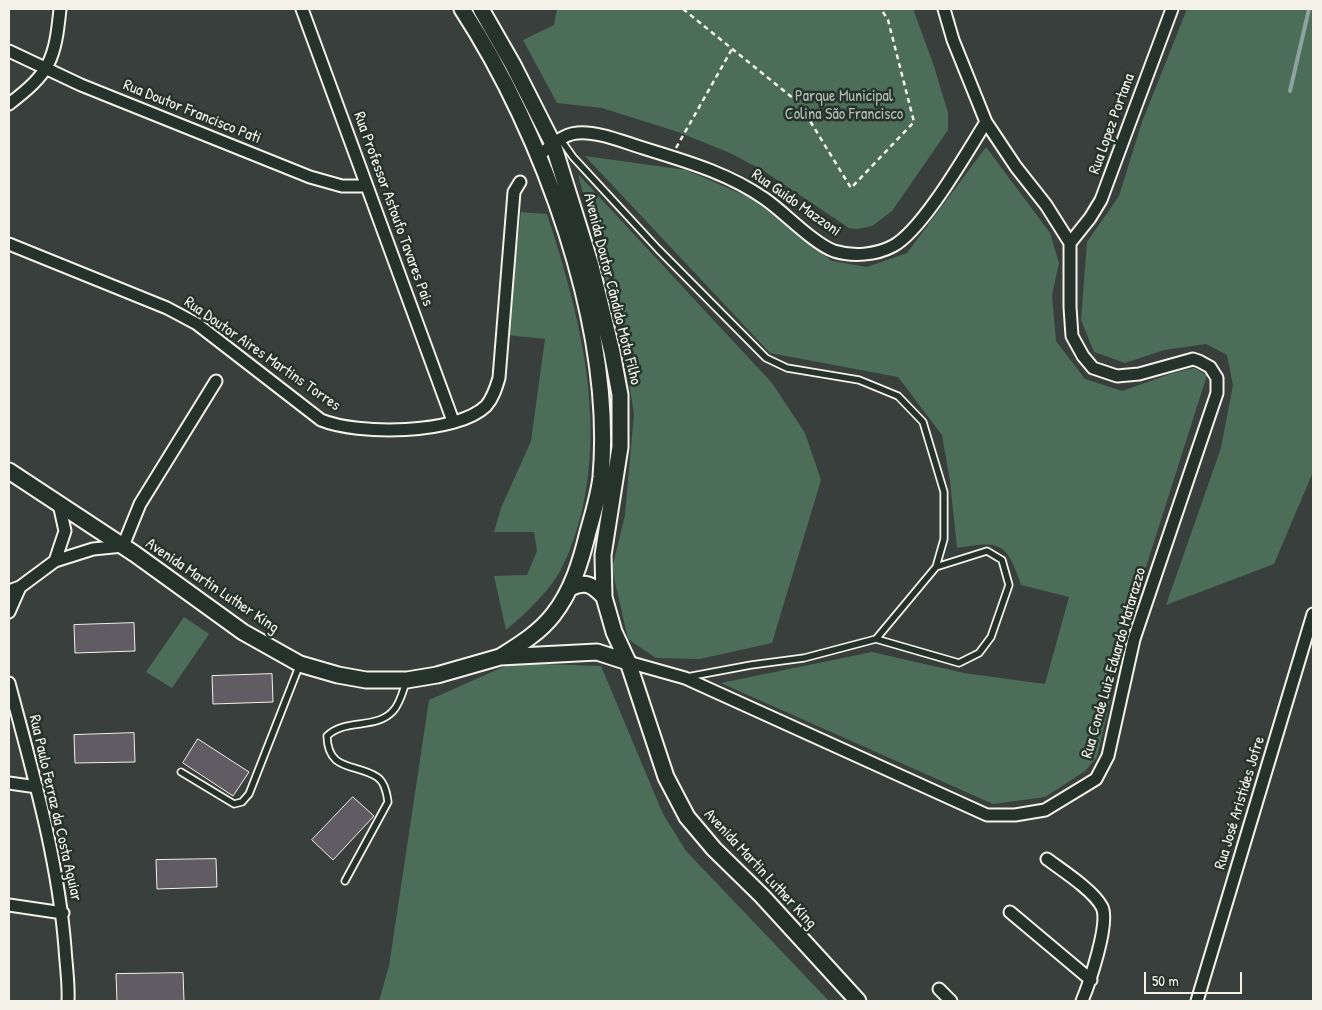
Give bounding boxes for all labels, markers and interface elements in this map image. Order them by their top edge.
street label: Rua Lopez Portana [1085,71,1139,177]
street label: Rua Doutor Francisco Pati [120,76,264,148]
park label: Parque Municipal Colina São Francisco [785,87,903,125]
street label: Rua Professor Astoufo Tavares Pais [349,109,437,309]
street label: Rua Guido Mazzoni [748,165,844,241]
street label: Avenida Doutor Cândido Mota Filho [579,191,645,387]
street label: Rua Doutor Aires Martins Torres [180,293,344,415]
street label: Avenida Martin Luther King [142,534,282,638]
street label: Rua Conde Luiz Eduardo Matarazzo [1078,565,1150,761]
street label: Rua Paulo Ferraz da Costa Aguiar [24,713,86,903]
street label: Rua José Aristides Jofre [1211,734,1269,872]
street label: Avenida Martin Luther King [700,805,820,933]
scale bar [1147,962,1244,994]
text: 50 m [1152,970,1179,991]

